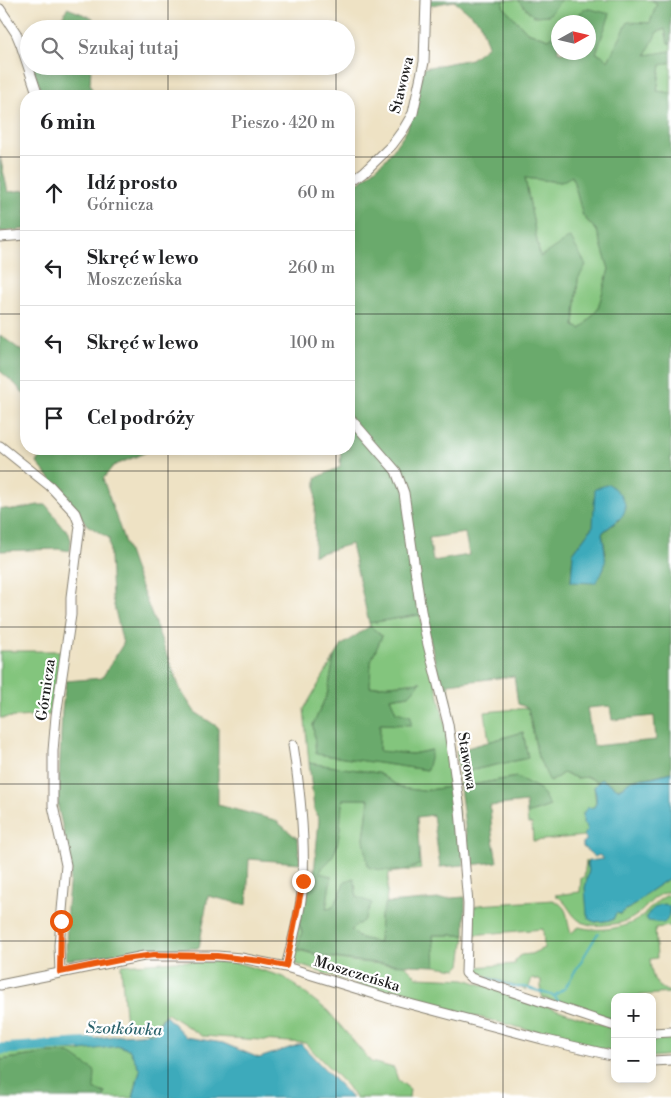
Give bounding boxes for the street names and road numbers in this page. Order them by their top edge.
street label: Stawowa [386,54,418,115]
street label: Górnicza [32,657,60,722]
street label: Stawowa [453,731,481,792]
street label: Moszczeńska [312,952,403,996]

